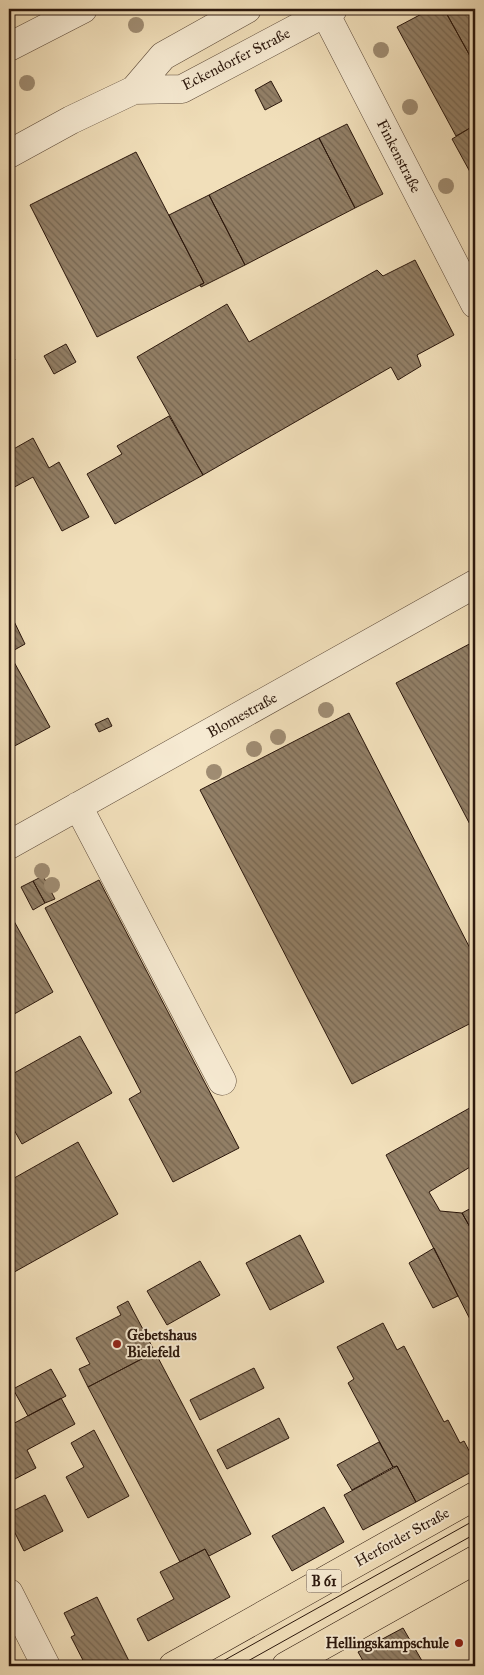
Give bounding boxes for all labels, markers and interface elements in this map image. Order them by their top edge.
street label: Eckendorfer Straße [179,24,293,94]
street label: Finkenstraße [373,116,425,196]
street label: Blomestraße [204,688,280,742]
place label: Gebetshaus Bielefeld [127,1326,197,1361]
marker: Gebetshaus Bielefeld [111,1338,123,1350]
street label: Herforder Straße [352,1504,452,1570]
road number: B 61 [306,1570,342,1592]
place label: Hellingskampschule [325,1634,450,1653]
marker: Hellingskampschule [453,1637,465,1649]

